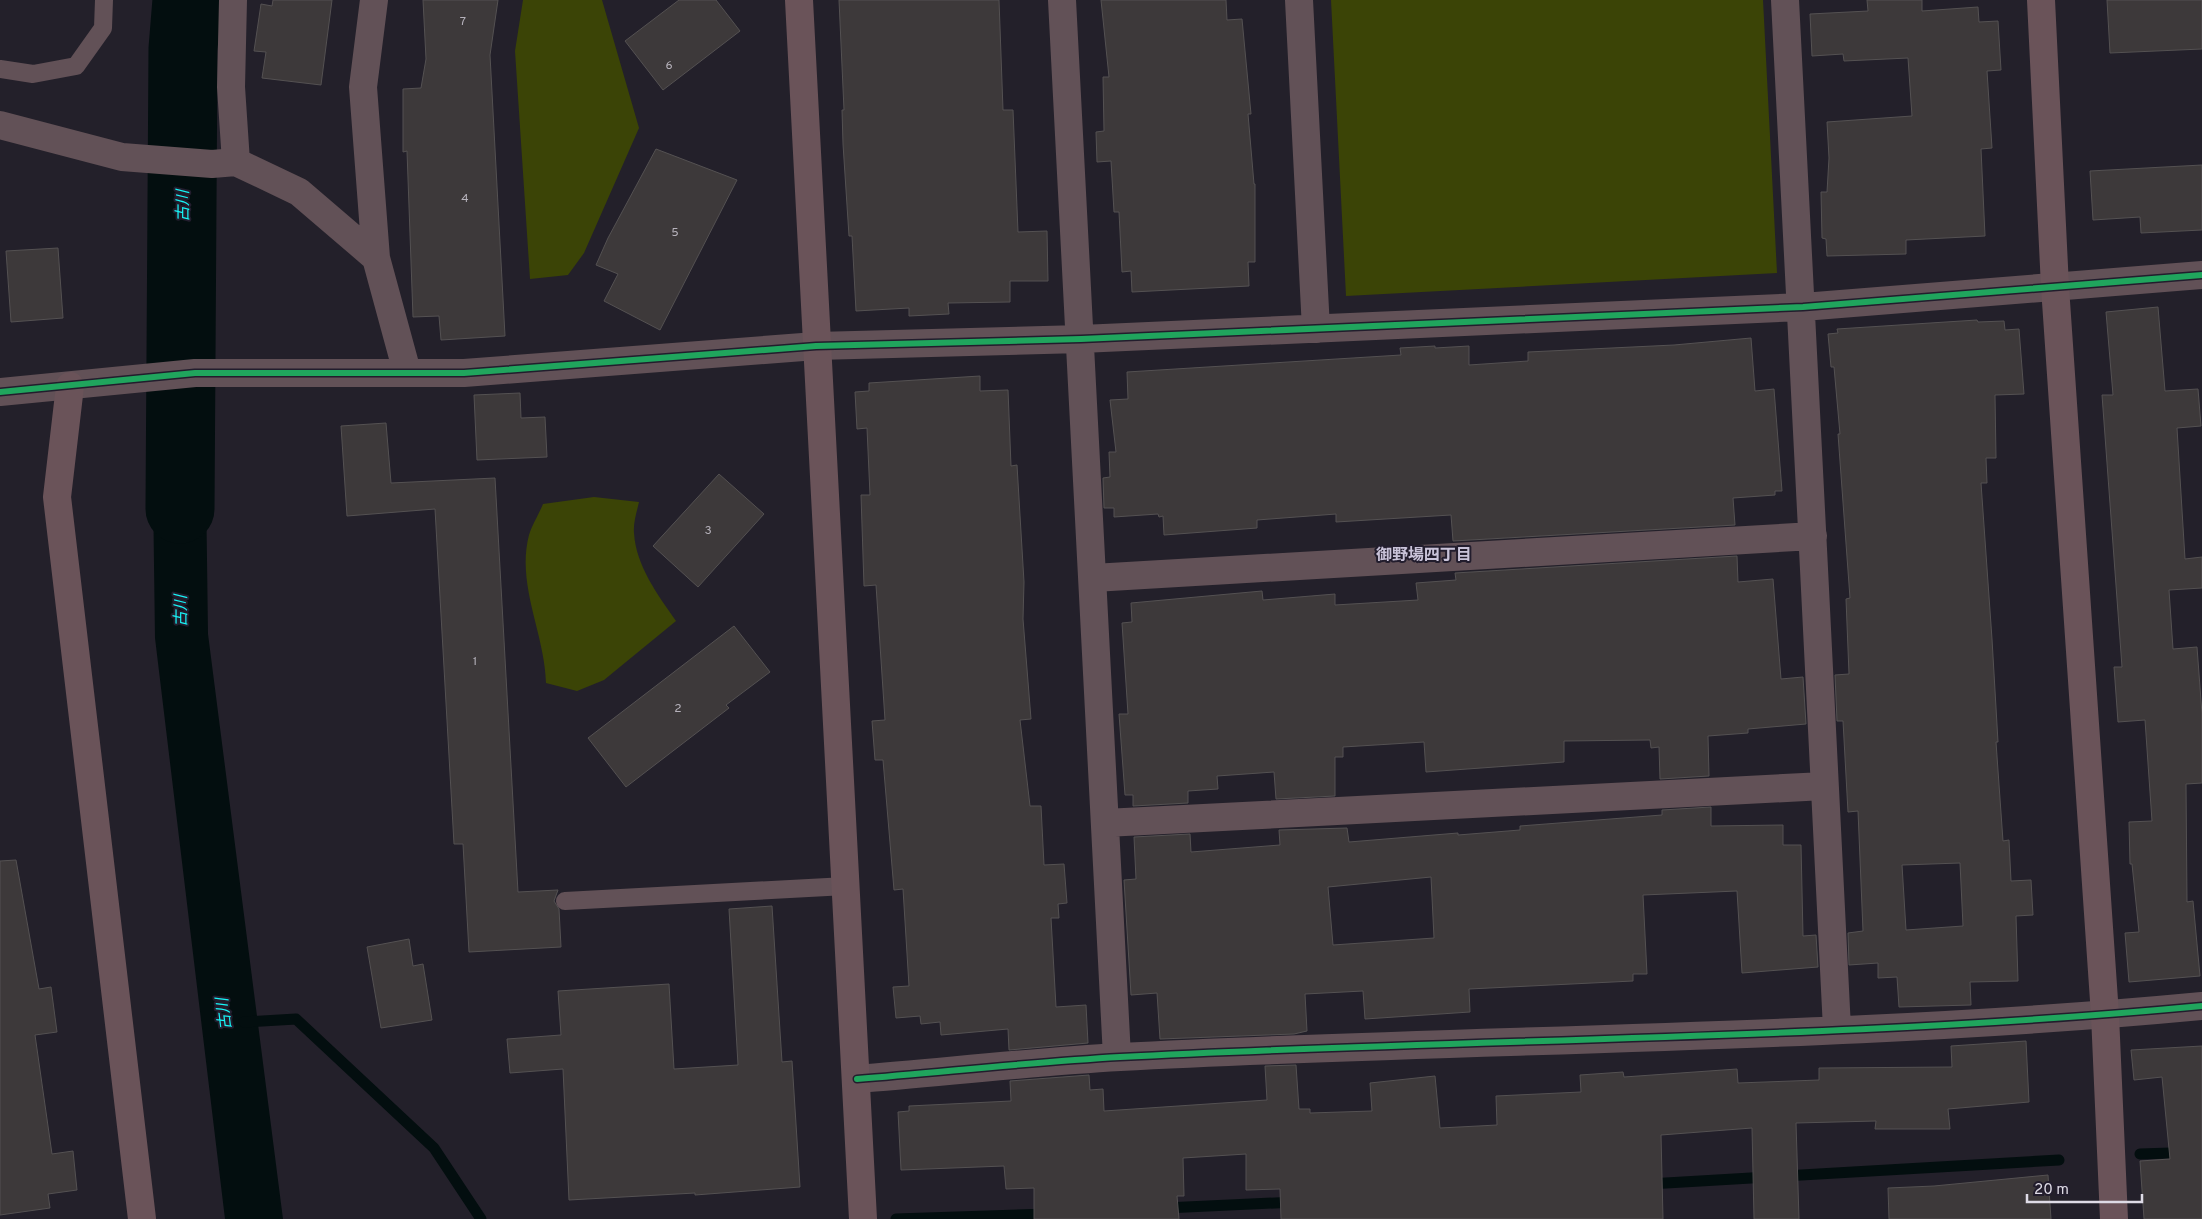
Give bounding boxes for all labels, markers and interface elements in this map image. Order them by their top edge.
house number: 7 [460,14,466,30]
house number: 6 [665,58,673,74]
water label: 古川 [174,188,194,222]
house number: 4 [461,191,469,207]
house number: 5 [671,225,679,241]
house number: 3 [704,523,712,539]
district label: 御野場四丁目 [1376,546,1472,566]
water label: 古川 [172,593,192,627]
house number: 1 [473,654,477,670]
house number: 2 [674,701,682,717]
water label: 古川 [213,995,237,1031]
scale bar [2027,1172,2142,1204]
text: 20 m [2034,1181,2069,1200]

